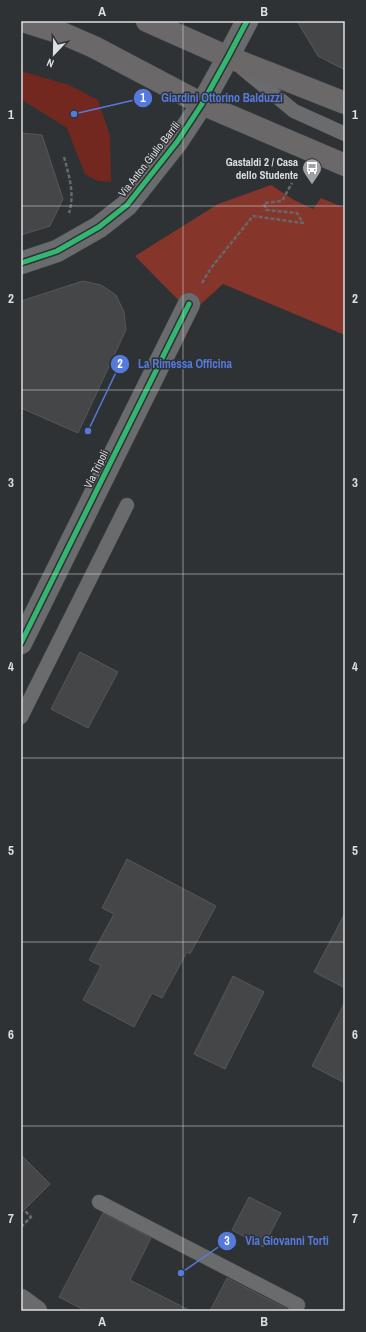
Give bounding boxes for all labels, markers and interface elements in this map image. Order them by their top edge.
text: A [98,3,106,20]
text: B [260,3,268,20]
north arrow [34,34,74,74]
text: N [45,56,56,71]
callout: Giardini Ottorino Balduzzi [133,86,290,110]
text: 1 [140,90,146,106]
text: Giardini Ottorino Balduzzi [161,90,283,106]
text: 1 [8,106,14,123]
text: 1 [352,106,358,123]
street label: Via Anton Giulio Barrili [115,118,183,200]
place label: Gastaldi 2 / Casa dello Studente [226,155,298,182]
bus stop icon: Gastaldi 2 / Casa dello Studente [301,157,323,185]
text: 2 [8,290,14,307]
text: 2 [352,290,358,307]
callout: La Rimessa Officina [110,352,240,376]
text: 2 [117,356,123,372]
text: La Rimessa Officina [138,356,233,372]
street label: Via Tripoli [81,448,111,490]
text: 3 [8,474,14,491]
text: 3 [352,474,358,491]
text: 4 [8,658,14,675]
text: 4 [352,658,358,675]
text: 5 [8,842,14,859]
text: 5 [352,842,358,859]
text: 6 [8,1026,14,1043]
text: 6 [352,1026,358,1043]
text: 7 [8,1210,14,1227]
text: 7 [352,1210,358,1227]
callout: Via Giovanni Torti [217,1229,337,1253]
text: 3 [224,1233,230,1249]
text: Via Giovanni Torti [245,1233,329,1249]
text: A [98,1313,106,1330]
text: B [260,1313,268,1330]

